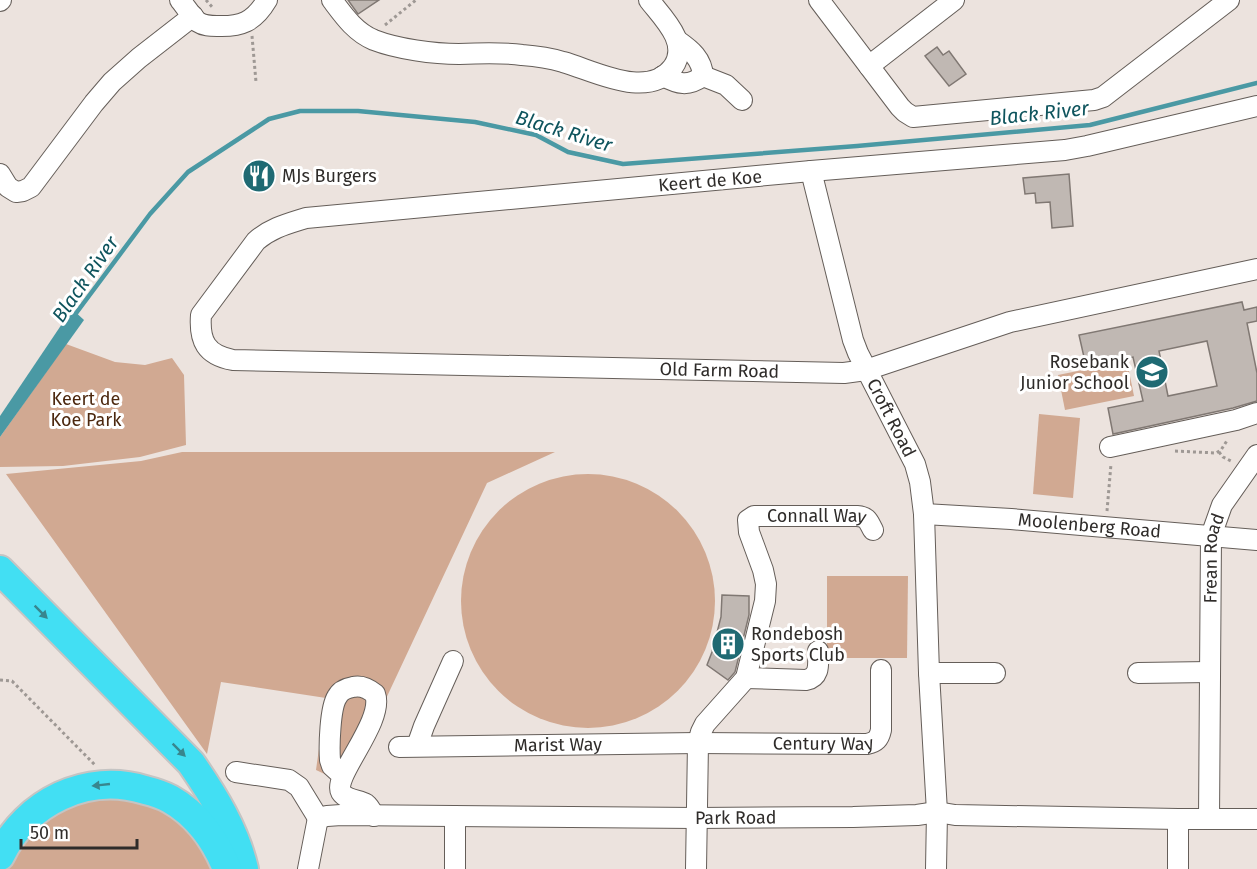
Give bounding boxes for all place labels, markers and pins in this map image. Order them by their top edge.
restaurant icon: MJs Burgers [241,158,277,194]
place label: MJs Burgers [282,165,377,187]
place label: Rosebank Junior School [1020,351,1130,394]
school or university icon: Rosebank Junior School [1134,354,1170,390]
place label: Rondebosh Sports Club [751,623,845,666]
building icon: Rondebosh Sports Club [710,626,746,662]

